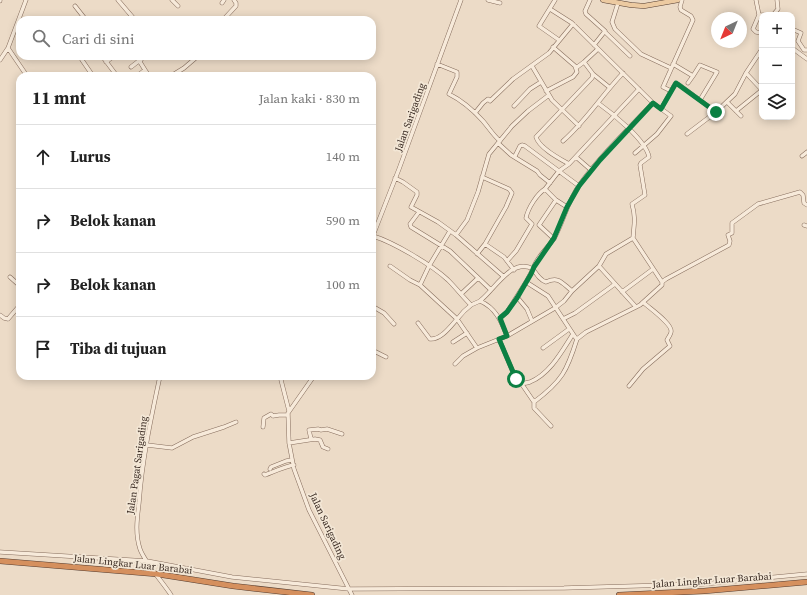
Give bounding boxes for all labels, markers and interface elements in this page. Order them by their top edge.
north arrow [711,12,747,48]
map controls [759,12,795,120]
button: + [759,12,795,48]
search box [16,16,376,60]
icon: search [30,27,52,49]
text: Cari di sini [62,28,134,49]
button: − [759,48,795,84]
street label: Jalan Sarigading [391,81,428,154]
button: layers [759,84,795,120]
text: 11 mnt [32,86,86,110]
text: Jalan kaki · 830 m [259,90,360,107]
route end [707,103,725,121]
icon: ahead [32,146,54,168]
text: Lurus [70,146,111,167]
text: 140 m [326,148,360,165]
icon: right [32,210,54,232]
text: Belok kanan [70,210,156,231]
text: 590 m [326,212,360,229]
icon: right [32,274,54,296]
text: Belok kanan [70,274,156,295]
text: 100 m [326,276,360,293]
icon: arrive [32,338,54,360]
text: Tiba di tujuan [70,338,166,359]
route start [507,370,525,388]
street label: Jalan Pagat Sarigading [124,415,150,516]
street label: Jalan Sarigading [306,490,349,561]
street label: Jalan Lingkar Luar Barabai [72,551,193,577]
street label: Jalan Lingkar Luar Barabai [651,569,772,591]

